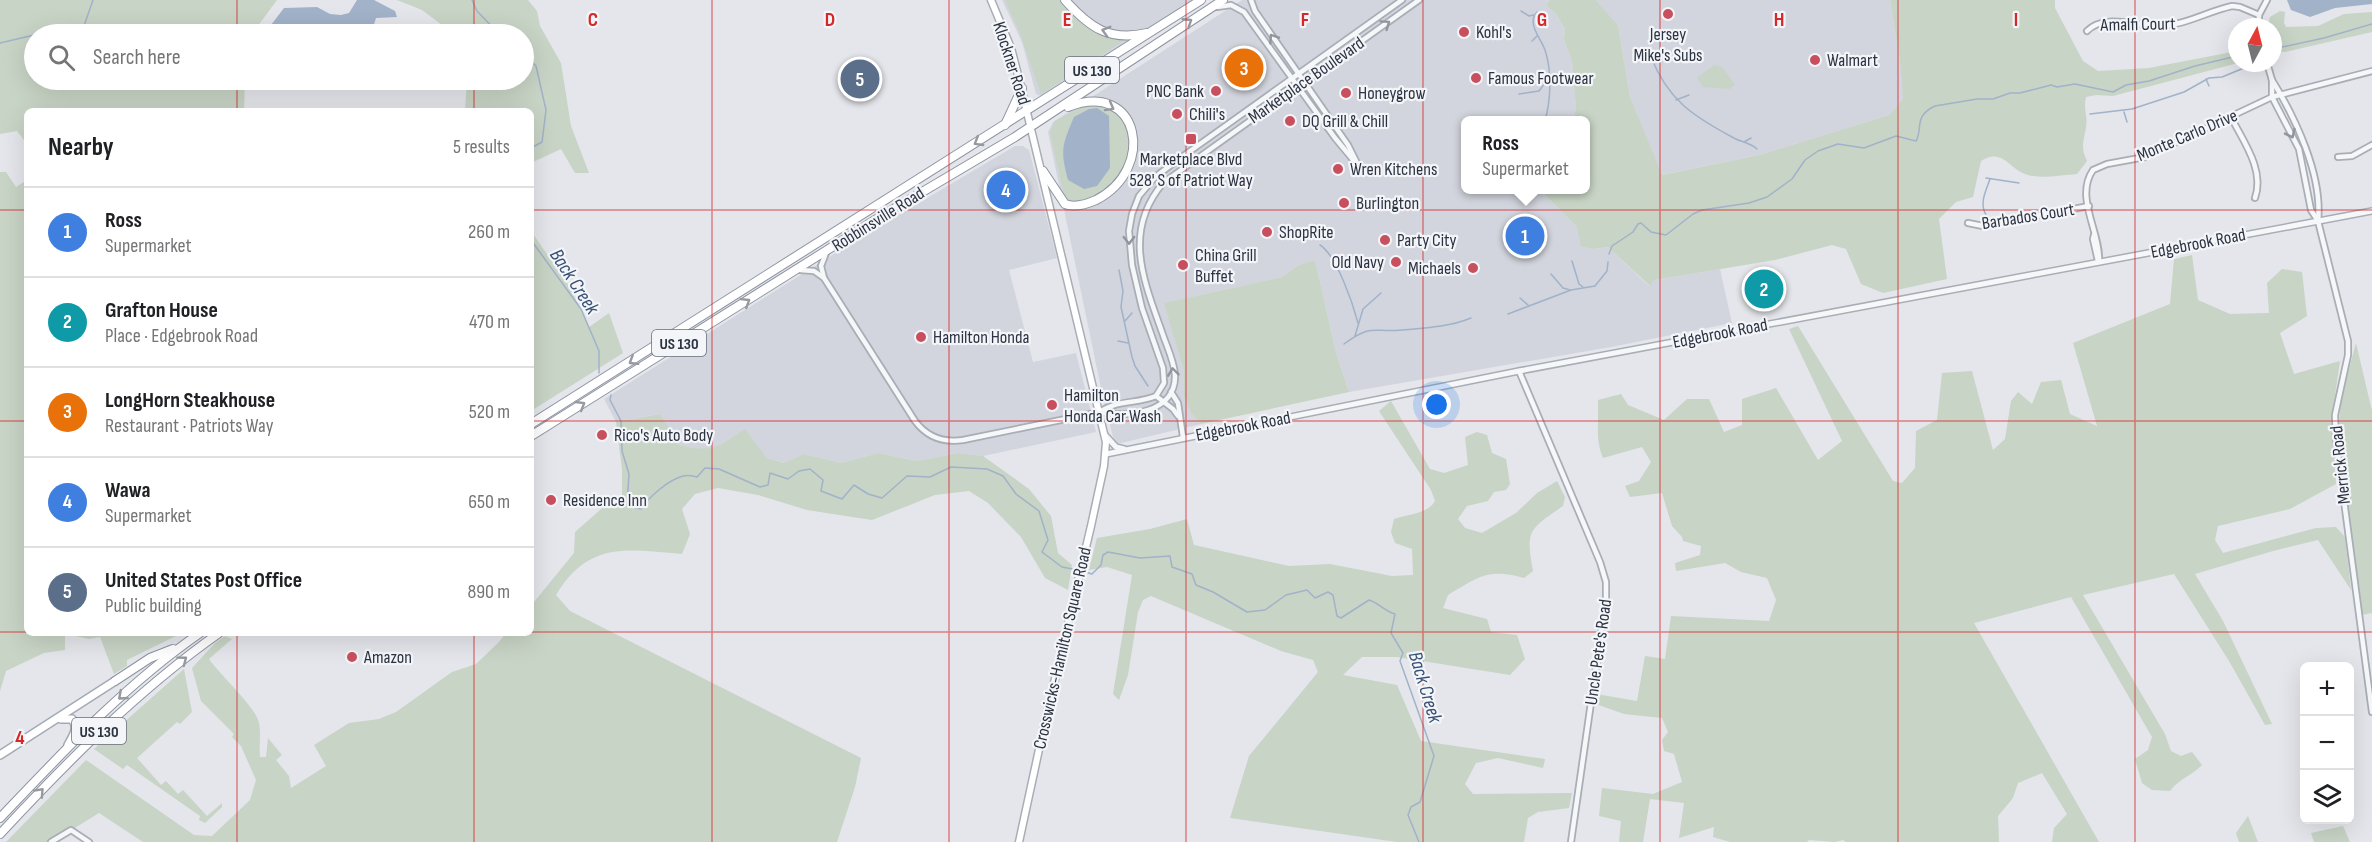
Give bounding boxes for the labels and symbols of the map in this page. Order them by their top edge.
marker: Jersey Mike's Subs [1661,7,1675,21]
text: C [588,8,598,32]
text: D [825,8,835,32]
text: E [1063,8,1071,32]
text: F [1301,8,1309,32]
text: G [1537,8,1547,32]
text: H [1774,8,1784,32]
text: I [2014,8,2018,32]
street label: Amalfi Court [2099,13,2176,36]
one-way arrow [1181,18,1192,29]
north arrow [2228,18,2282,72]
street label: Klockner Road [988,19,1035,107]
one-way arrow [1379,20,1390,31]
place label: Kohl's [1476,22,1512,43]
place label: Jersey Mike's Subs [1633,24,1703,66]
marker: Kohl's [1457,25,1471,39]
one-way arrow [1101,26,1112,38]
street label: Marketplace Boulevard [1244,33,1368,128]
one-way arrow [1269,33,1280,44]
pin: 3 [1224,46,1264,90]
place label: Walmart [1827,50,1878,71]
marker: Walmart [1808,53,1822,67]
pin: 5 [840,56,880,101]
road number: US 130 [1065,57,1119,83]
place label: Famous Footwear [1488,68,1594,89]
marker: Famous Footwear [1469,71,1483,85]
place label: PNC Bank [1146,81,1204,102]
place label: Honeygrow [1358,83,1425,104]
marker: PNC Bank [1209,84,1223,98]
marker: Honeygrow [1339,86,1353,100]
one-way arrow [1104,100,1114,111]
place label: Chili's [1189,104,1225,125]
street label: Monte Carlo Drive [2134,105,2241,166]
marker: Chili's [1170,107,1184,121]
place label: DQ Grill & Chill [1302,111,1388,132]
marker: DQ Grill & Chill [1283,114,1297,128]
one-way arrow [2284,127,2296,138]
marker: Marketplace Blvd 528' S of Patriot Way [1184,132,1198,146]
one-way arrow [974,135,984,146]
place label: Marketplace Blvd 528' S of Patriot Way [1129,149,1253,191]
place label: Wren Kitchens [1350,159,1437,180]
marker: Wren Kitchens [1331,162,1345,176]
pin: 4 [986,168,1026,213]
street label: Robbinsville Road [828,183,928,256]
place label: Burlington [1356,193,1419,214]
marker: Burlington [1337,196,1351,210]
street label: Barbados Court [1980,199,2076,234]
pin: 1 [1506,214,1544,258]
place label: ShopRite [1279,222,1334,243]
street label: Edgebrook Road [2149,224,2247,263]
marker: ShopRite [1260,225,1274,239]
place label: Party City [1397,230,1457,251]
marker: Party City [1378,233,1392,247]
one-way arrow [1123,235,1136,244]
water label: Back Creek [544,244,604,319]
place label: China Grill Buffet [1195,245,1257,287]
place label: Old Navy [1332,252,1384,273]
marker: Old Navy [1389,255,1403,269]
marker: China Grill Buffet [1176,258,1190,272]
place label: Michaels [1408,258,1461,279]
marker: Michaels [1466,261,1480,275]
pin: 2 [1744,266,1784,312]
one-way arrow [740,297,750,309]
street label: Edgebrook Road [1671,314,1769,353]
place label: Hamilton Honda [933,327,1030,348]
road number: US 130 [652,330,706,356]
marker: Hamilton Honda [914,330,928,344]
one-way arrow [629,353,639,365]
one-way arrow [1167,367,1180,376]
place label: Hamilton Honda Car Wash [1064,385,1161,427]
your location [1422,390,1451,419]
marker: Hamilton Honda Car Wash [1045,398,1059,412]
one-way arrow [575,401,585,413]
street label: Edgebrook Road [1194,407,1292,446]
place label: Rico's Auto Body [614,425,713,446]
street label: Merrick Road [2326,425,2355,505]
marker: Rico's Auto Body [595,428,609,442]
place label: Residence Inn [563,490,647,511]
marker: Residence Inn [544,493,558,507]
street label: Crosswicks-Hamilton Square Road [1029,545,1096,751]
street label: Uncle Pete's Road [1581,598,1616,706]
place label: Amazon [363,647,412,668]
water label: Back Creek [1403,649,1447,726]
marker: Amazon [345,650,359,664]
one-way arrow [176,656,187,667]
one-way arrow [118,689,129,700]
road number: US 130 [72,718,126,744]
text: 4 [15,726,25,750]
one-way arrow [33,788,44,798]

